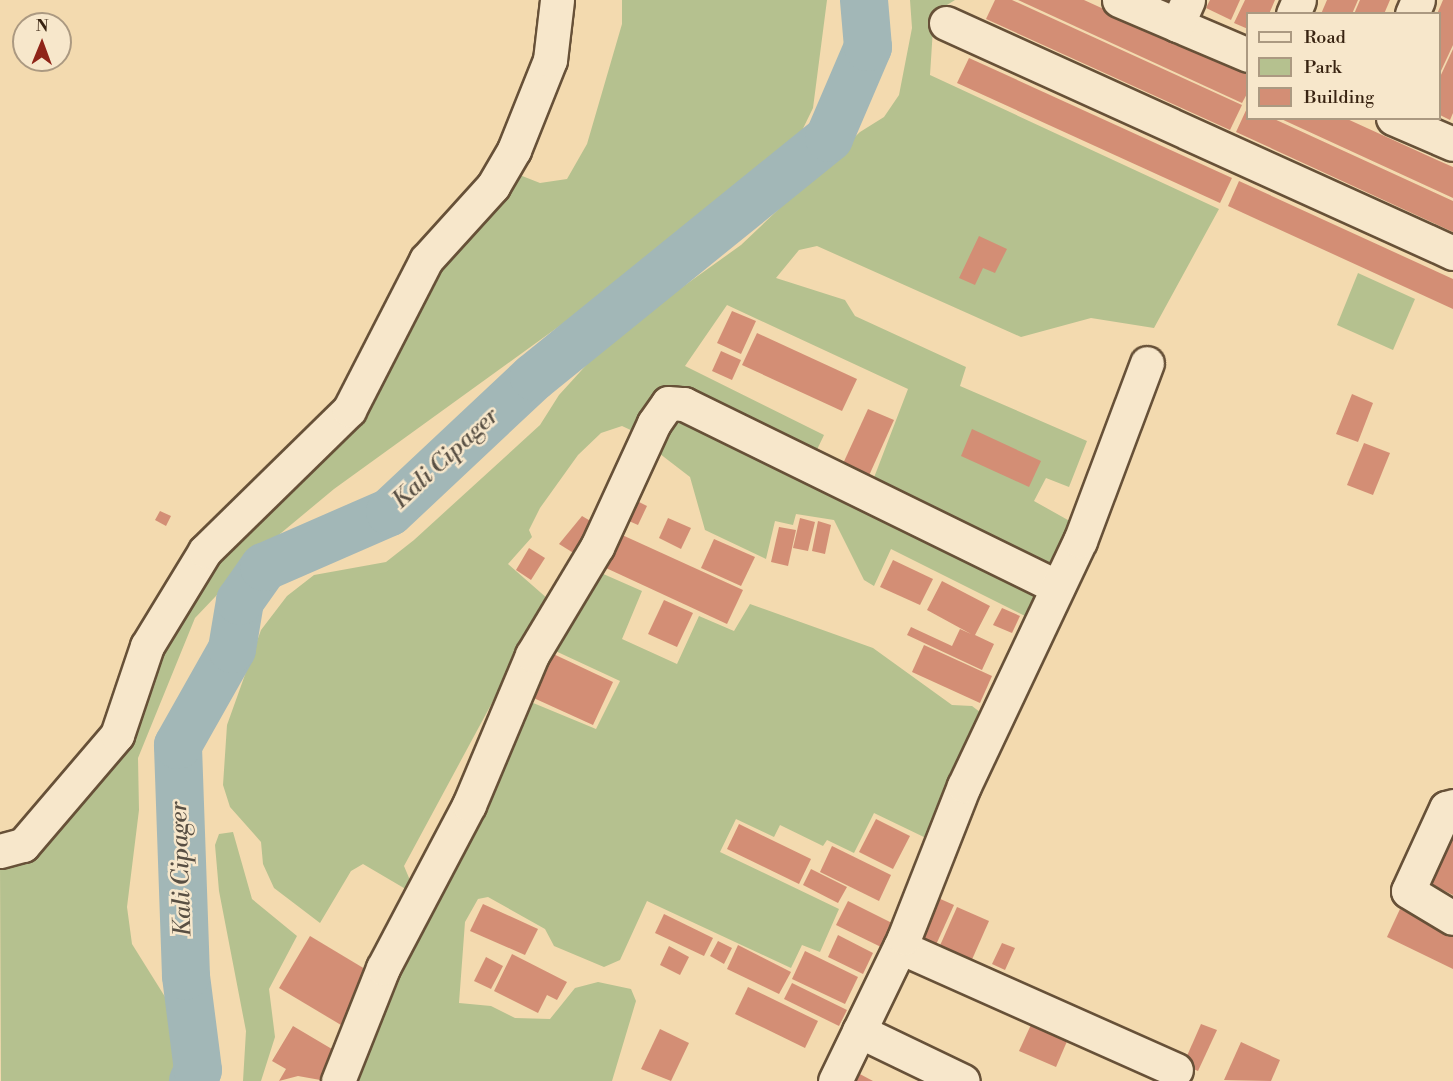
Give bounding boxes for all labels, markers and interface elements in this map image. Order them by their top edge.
north arrow [12,12,72,72]
legend [1246,12,1441,120]
text: N [36,16,49,36]
text: Road [1304,26,1346,49]
text: Park [1304,56,1341,79]
text: Building [1304,86,1374,109]
water label: Kali Cipager [387,402,505,516]
water label: Kali Cipager [165,801,199,937]

